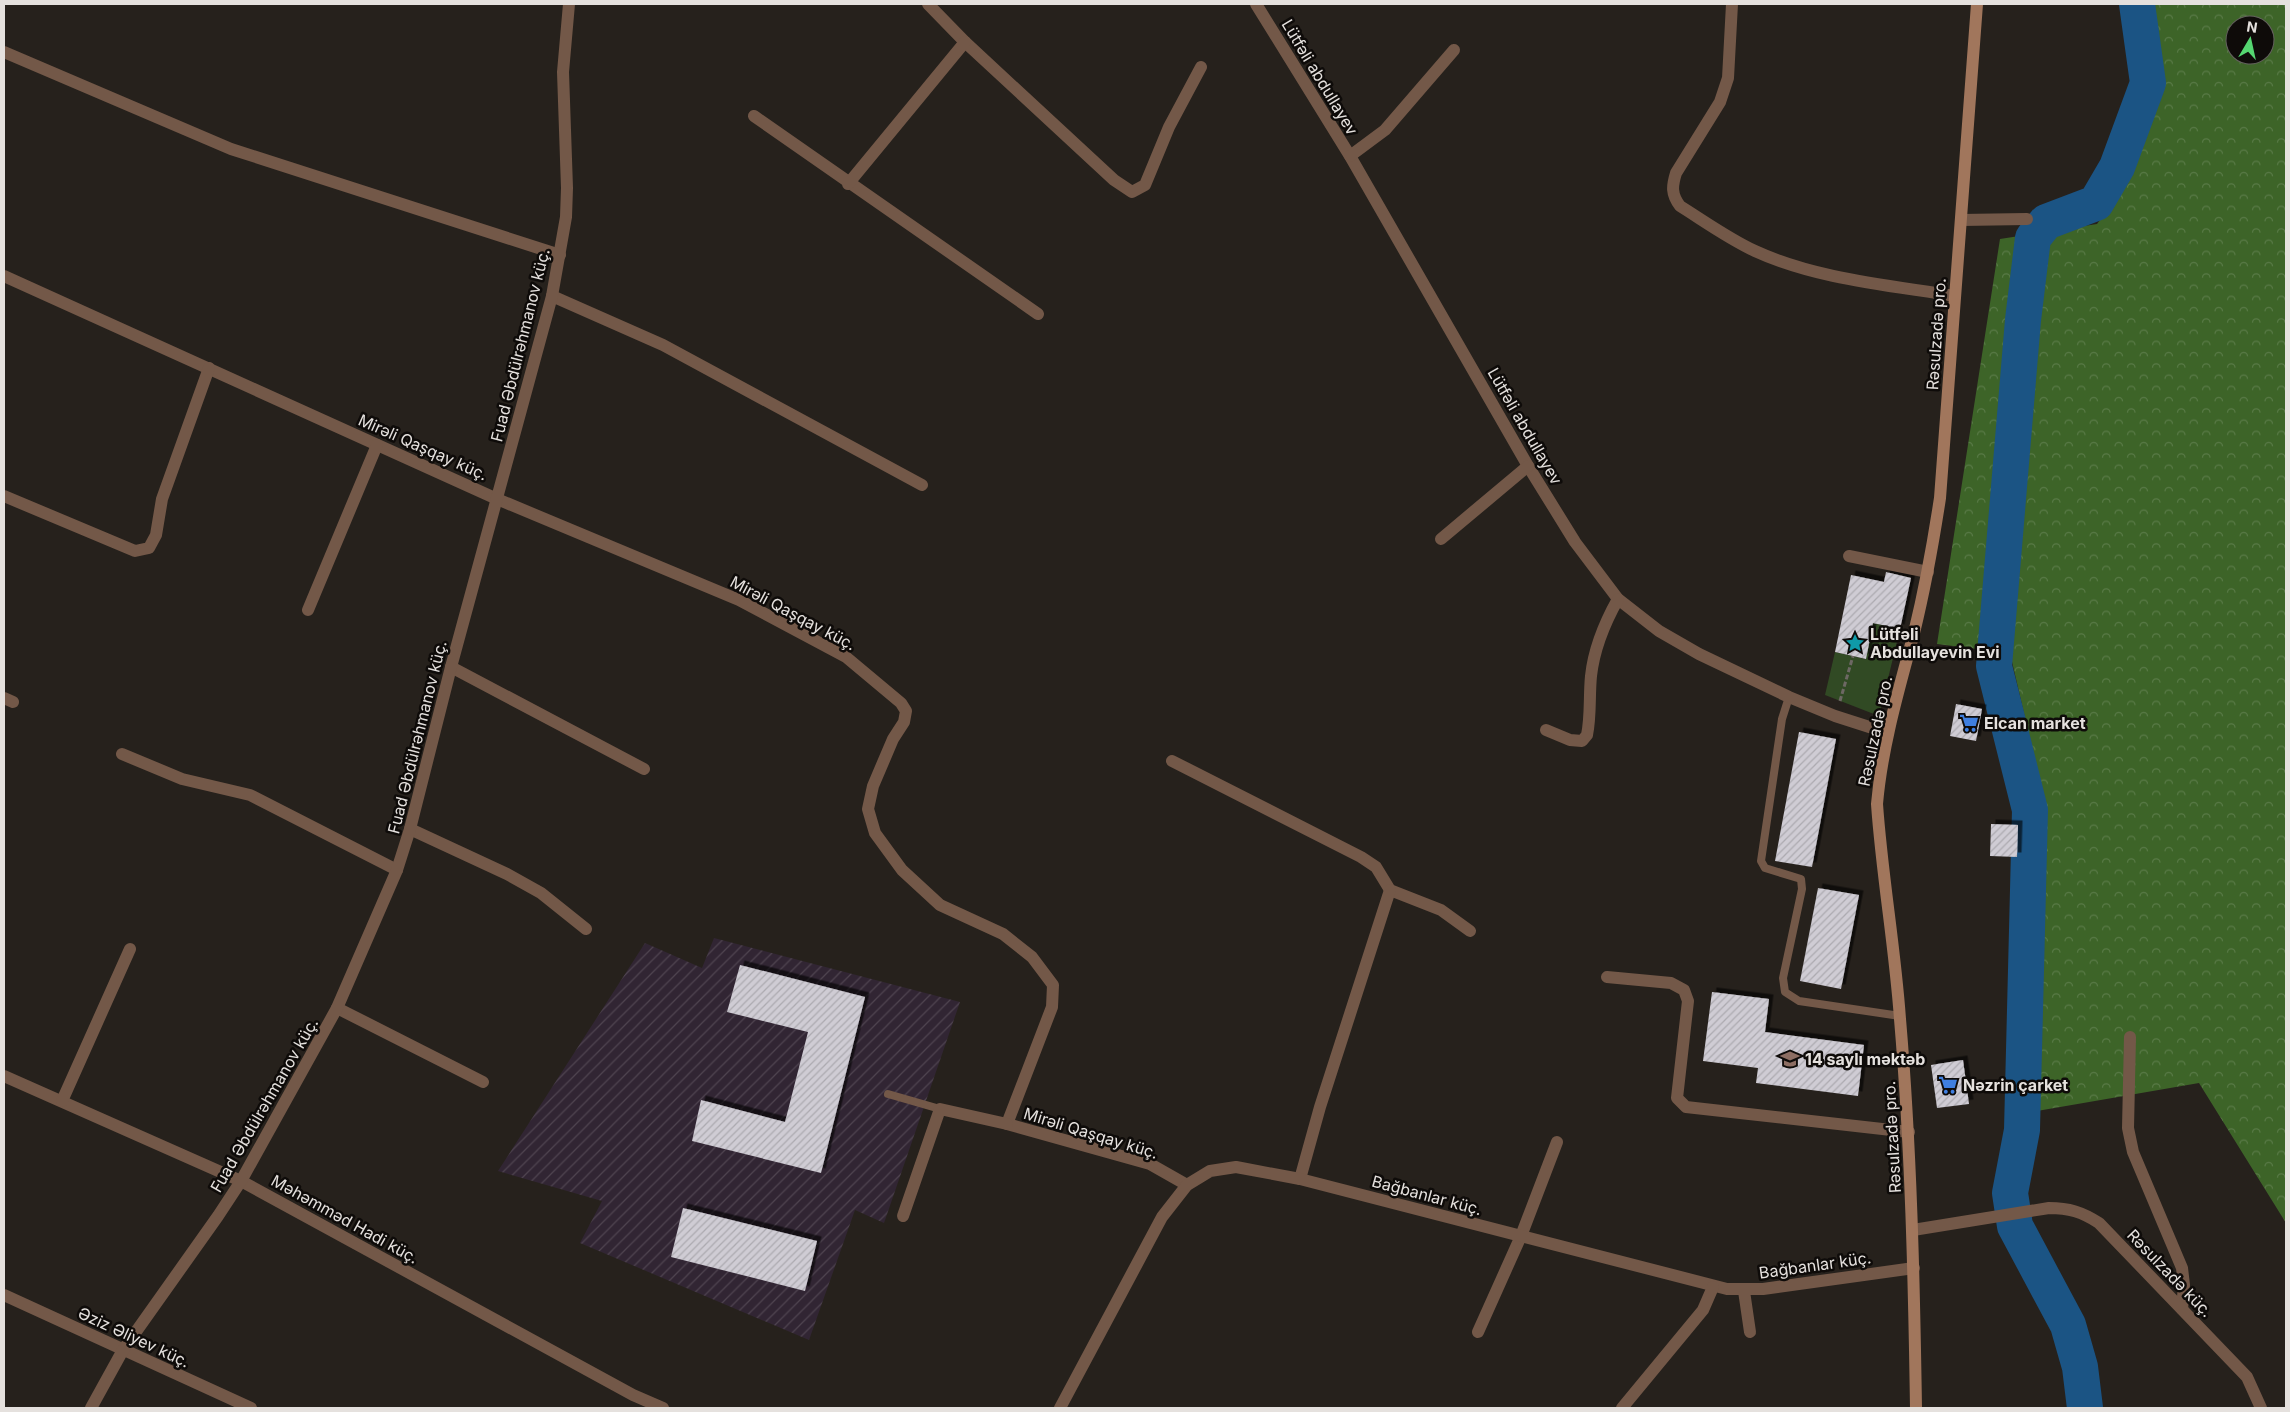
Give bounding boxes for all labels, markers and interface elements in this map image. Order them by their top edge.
street label: Lütfəli abdullayev [1278,15,1362,139]
north arrow [2225,15,2275,65]
text: N [2246,17,2259,36]
street label: Fuad Əbdülrəhmanov küç. [486,246,554,444]
street label: Rəsulzadə pro. [1922,277,1950,391]
street label: Lütfəli abdullayev [1483,364,1567,488]
street label: Mirəli Qaşqay küç. [355,410,491,484]
street label: Mirəli Qaşqay küç. [727,571,859,655]
place label: Lütfəli Abdullayevin Evi [1870,624,2000,662]
place icon: Lütfəli Abdullayevin Evi [1844,632,1866,654]
street label: Fuad Əbdülrəhmanov küç. [383,638,451,836]
street label: Rəsulzadə pro. [1854,674,1896,788]
supermarket icon: Elcan market [1958,712,1980,734]
place label: Elcan market [1984,713,2086,733]
street label: Fuad Əbdülrəhmanov küç. [206,1014,322,1196]
school or university icon: 14 saylı məktəb [1779,1048,1801,1070]
place label: 14 saylı məktəb [1805,1049,1925,1069]
supermarket icon: Nəzrin çarket [1937,1074,1959,1096]
place label: Nəzrin çarket [1963,1075,2068,1095]
street label: Rəsulzadə pro. [1879,1080,1905,1194]
street label: Mirəli Qaşqay küç. [1021,1103,1161,1163]
street label: Məhəmməd Hadi küç. [268,1170,422,1268]
street label: Bağbanlar küç. [1370,1171,1484,1219]
street label: Rəsulzadə küç. [2123,1225,2217,1321]
street label: Bağbanlar küç. [1758,1247,1872,1283]
street label: Əziz Əliyev küç. [75,1302,193,1372]

